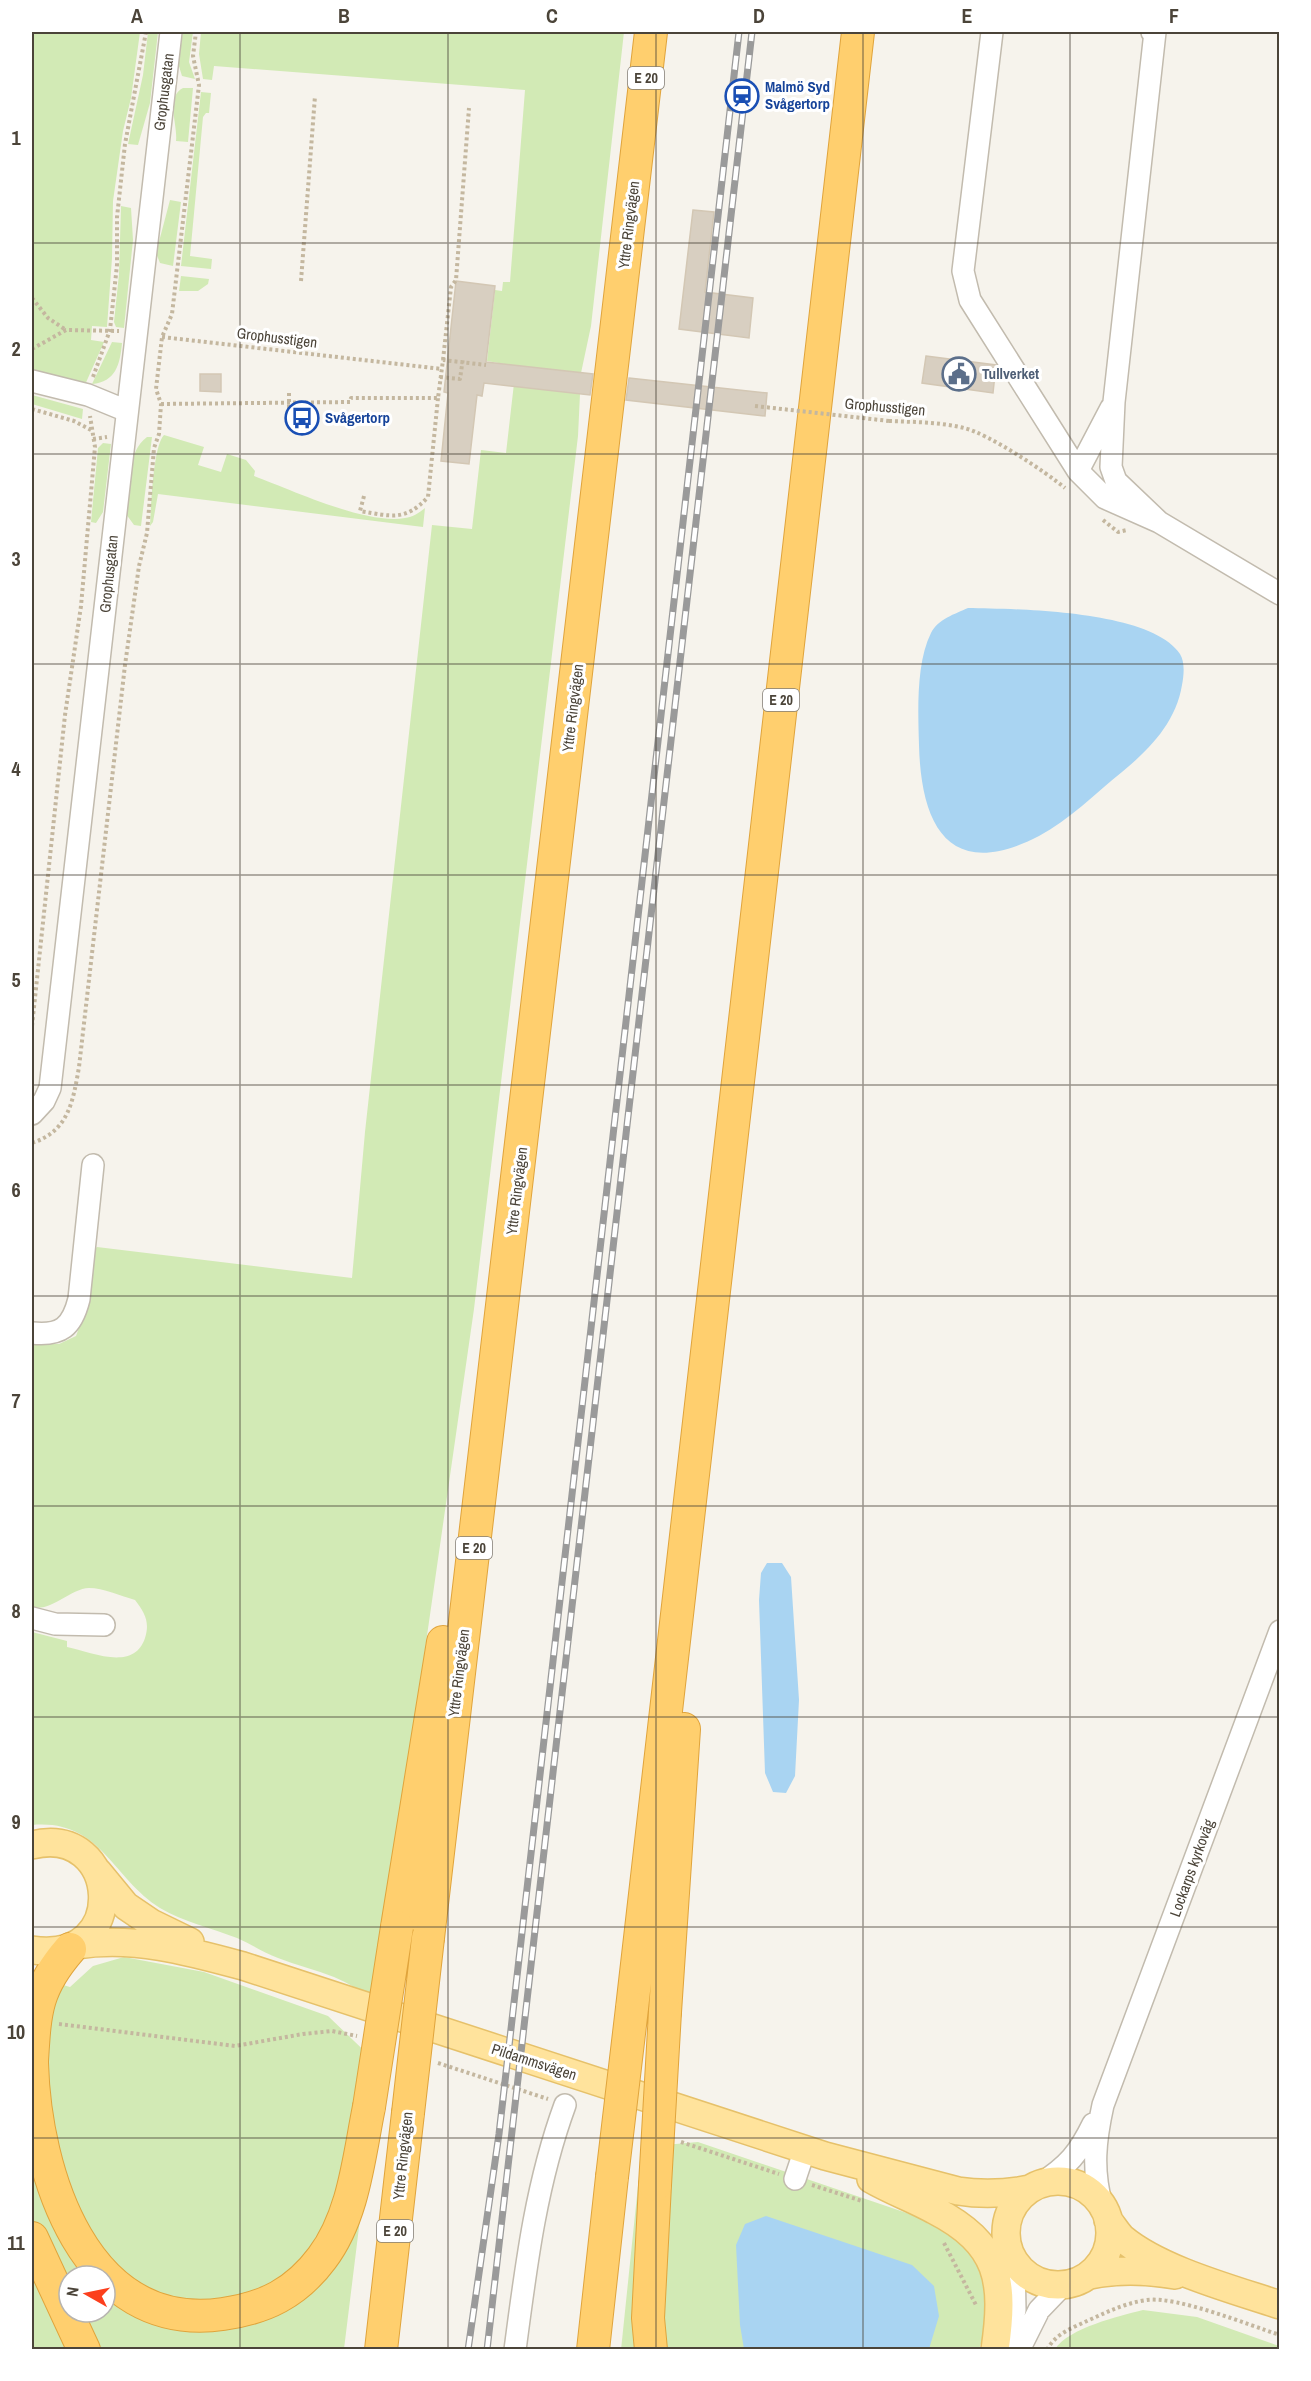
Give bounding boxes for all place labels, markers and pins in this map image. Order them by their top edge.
place label: Malmö Syd Svågertorp [765,76,830,114]
station icon: Malmö Syd Svågertorp [724,78,760,114]
public building icon: Tullverket [941,356,977,392]
place label: Tullverket [982,363,1039,384]
bus stop icon: Svågertorp [284,400,320,436]
place label: Svågertorp [325,407,390,428]

